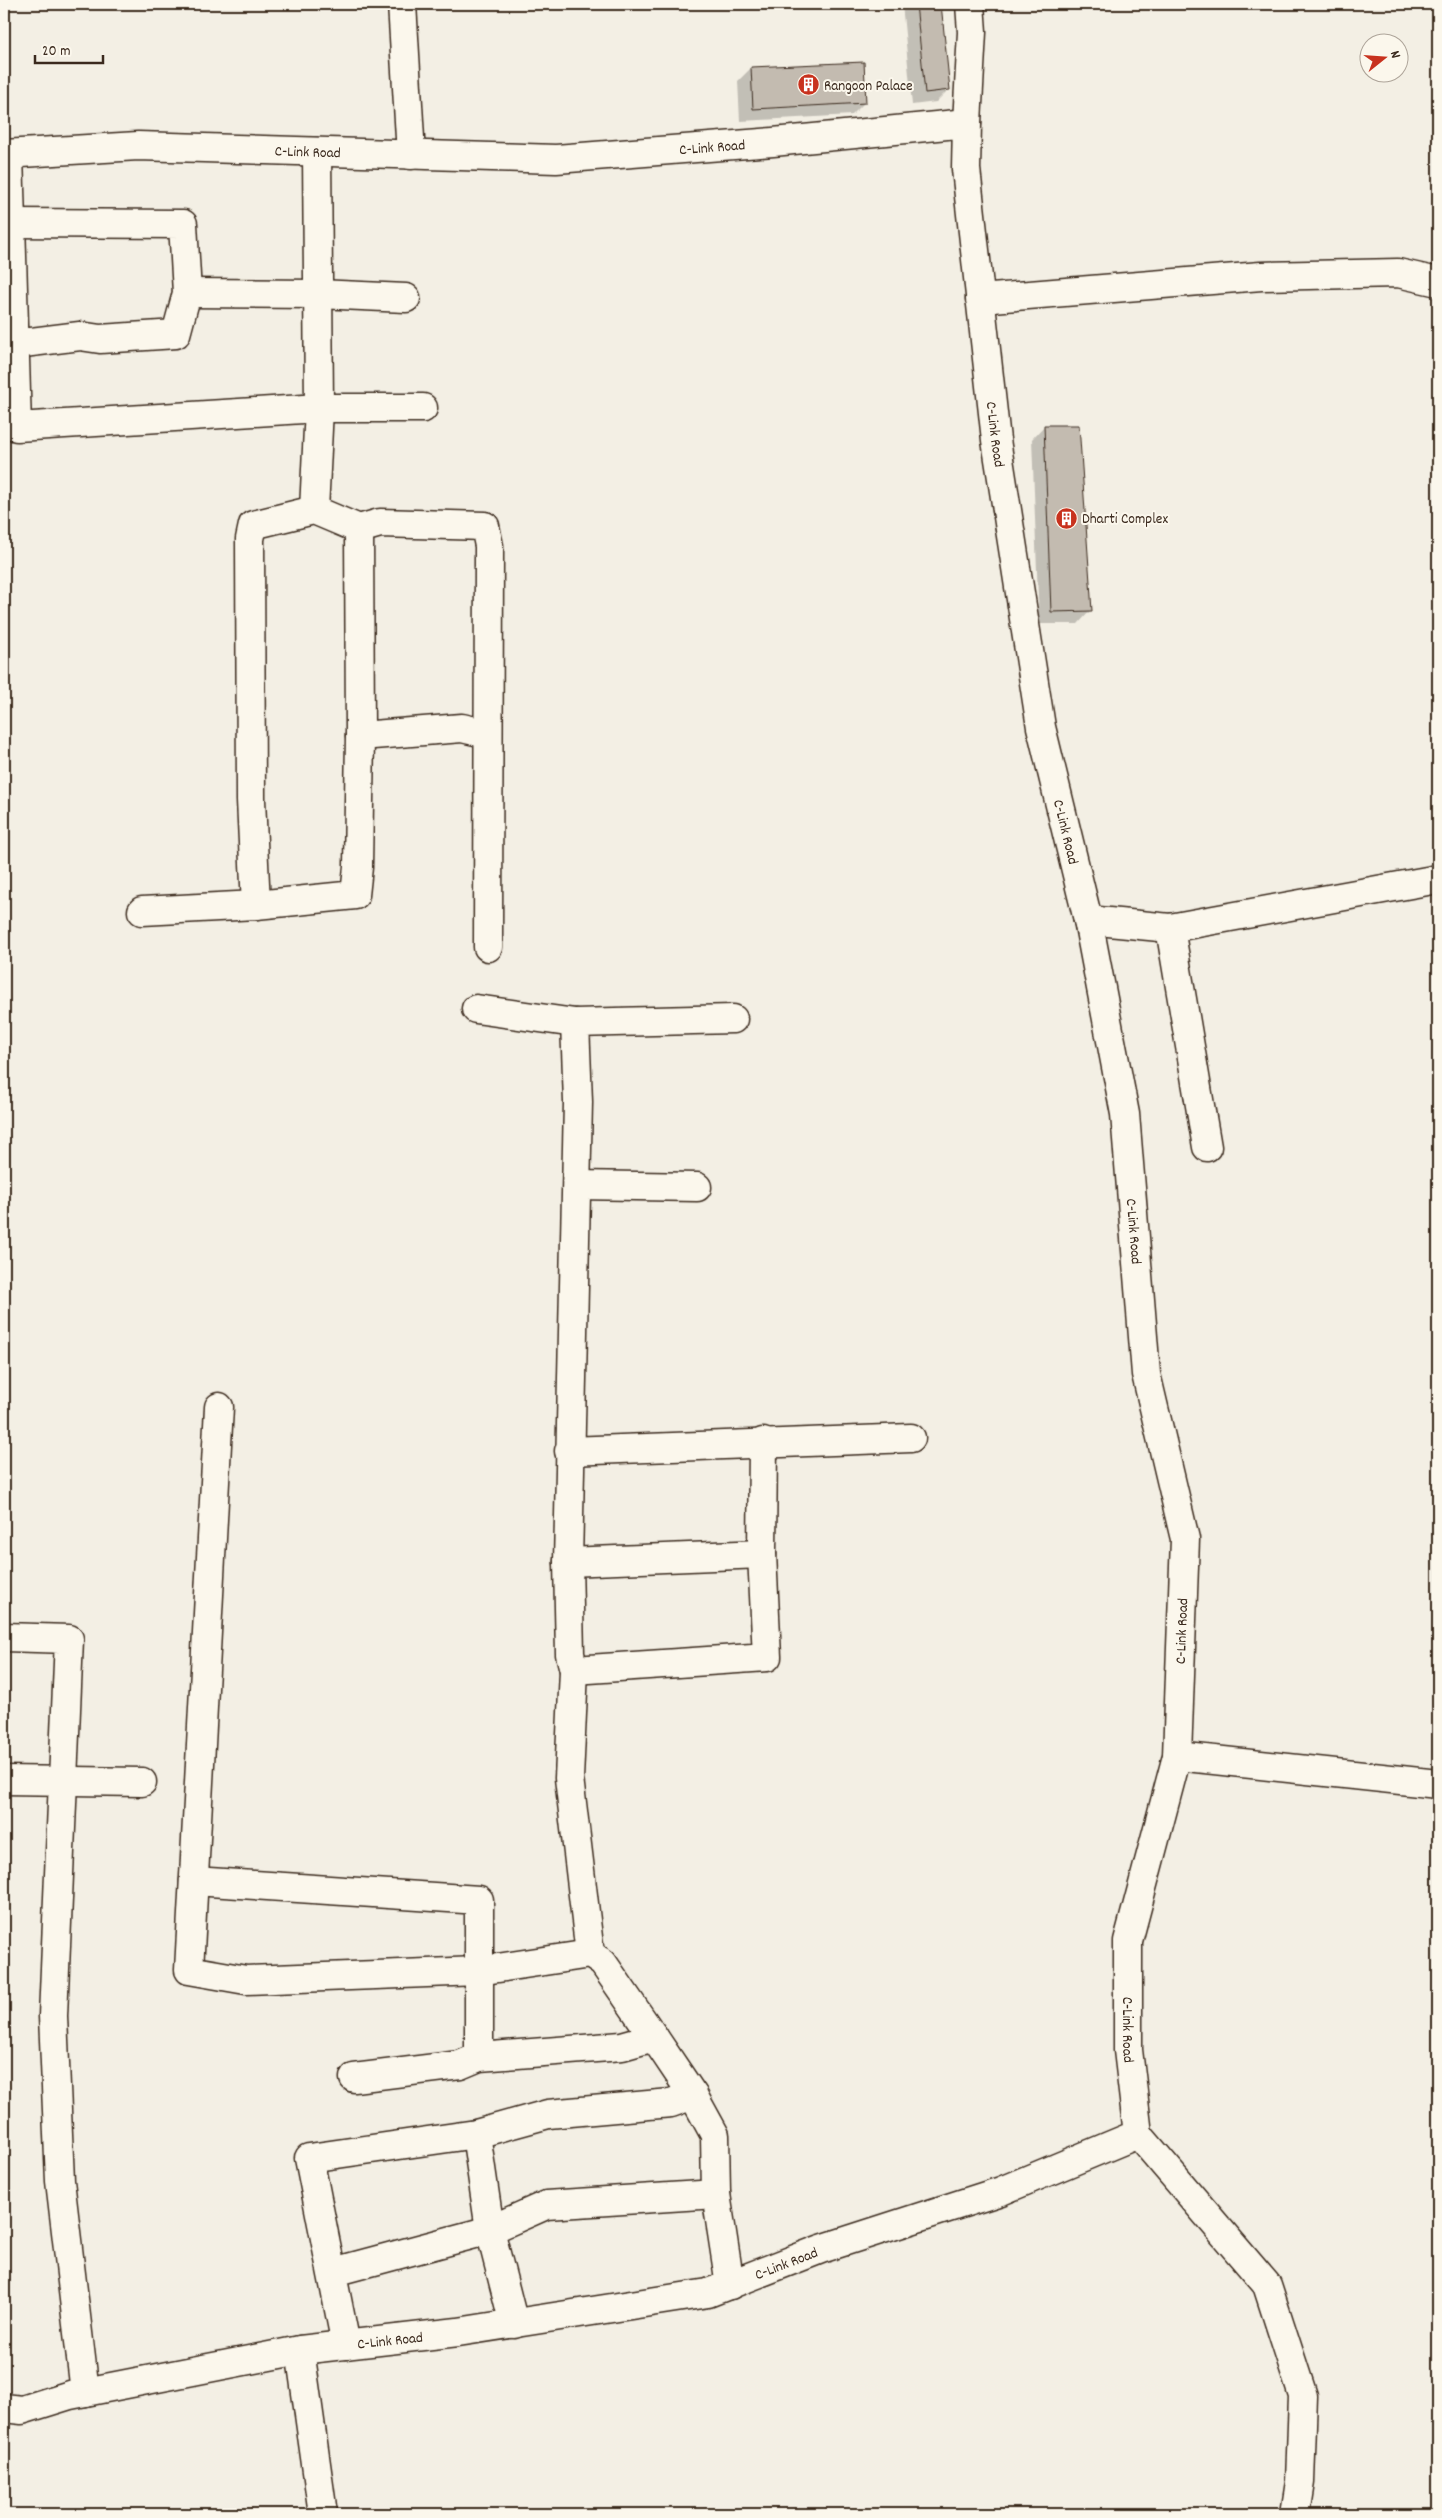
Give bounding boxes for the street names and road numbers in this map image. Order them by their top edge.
street label: C-Link Road [678,135,746,162]
street label: C-Link Road [274,141,341,165]
street label: C-Link Road [979,401,1009,469]
street label: C-Link Road [1046,798,1083,867]
street label: C-Link Road [1119,1198,1146,1265]
street label: C-Link Road [1171,1598,1195,1664]
street label: C-Link Road [1115,1997,1138,2064]
street label: C-Link Road [752,2243,821,2287]
street label: C-Link Road [356,2328,424,2356]

